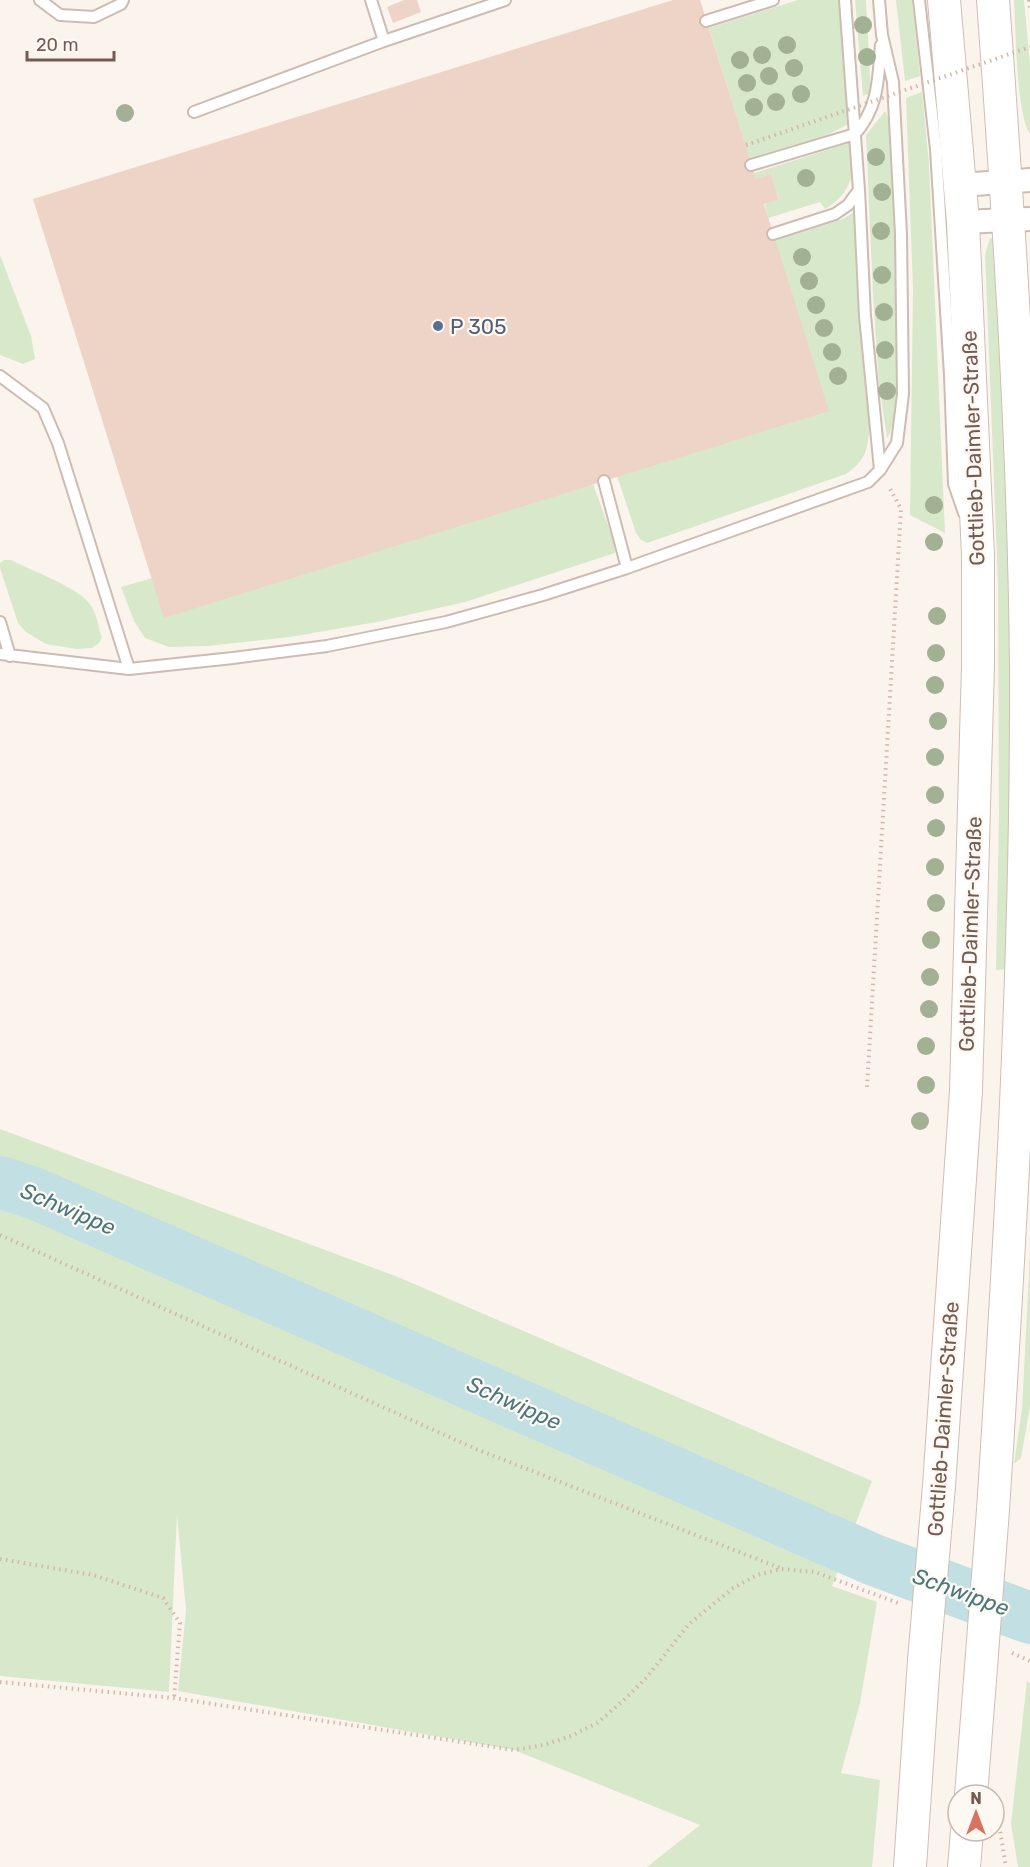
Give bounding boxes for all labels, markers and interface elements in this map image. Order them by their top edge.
scale bar [27,24,114,62]
text: 20 m [36,34,78,56]
place label: P 305 [450,314,507,339]
marker: P 305 [431,319,445,333]
street label: Gottlieb-Daimler-Straße [956,330,990,566]
street label: Gottlieb-Daimler-Straße [953,816,987,1052]
water label: Schwippe [17,1177,119,1241]
street label: Gottlieb-Daimler-Straße [922,1301,964,1537]
water label: Schwippe [463,1370,565,1436]
water label: Schwippe [909,1562,1013,1622]
north arrow [946,1783,1006,1843]
text: N [970,1789,982,1808]

